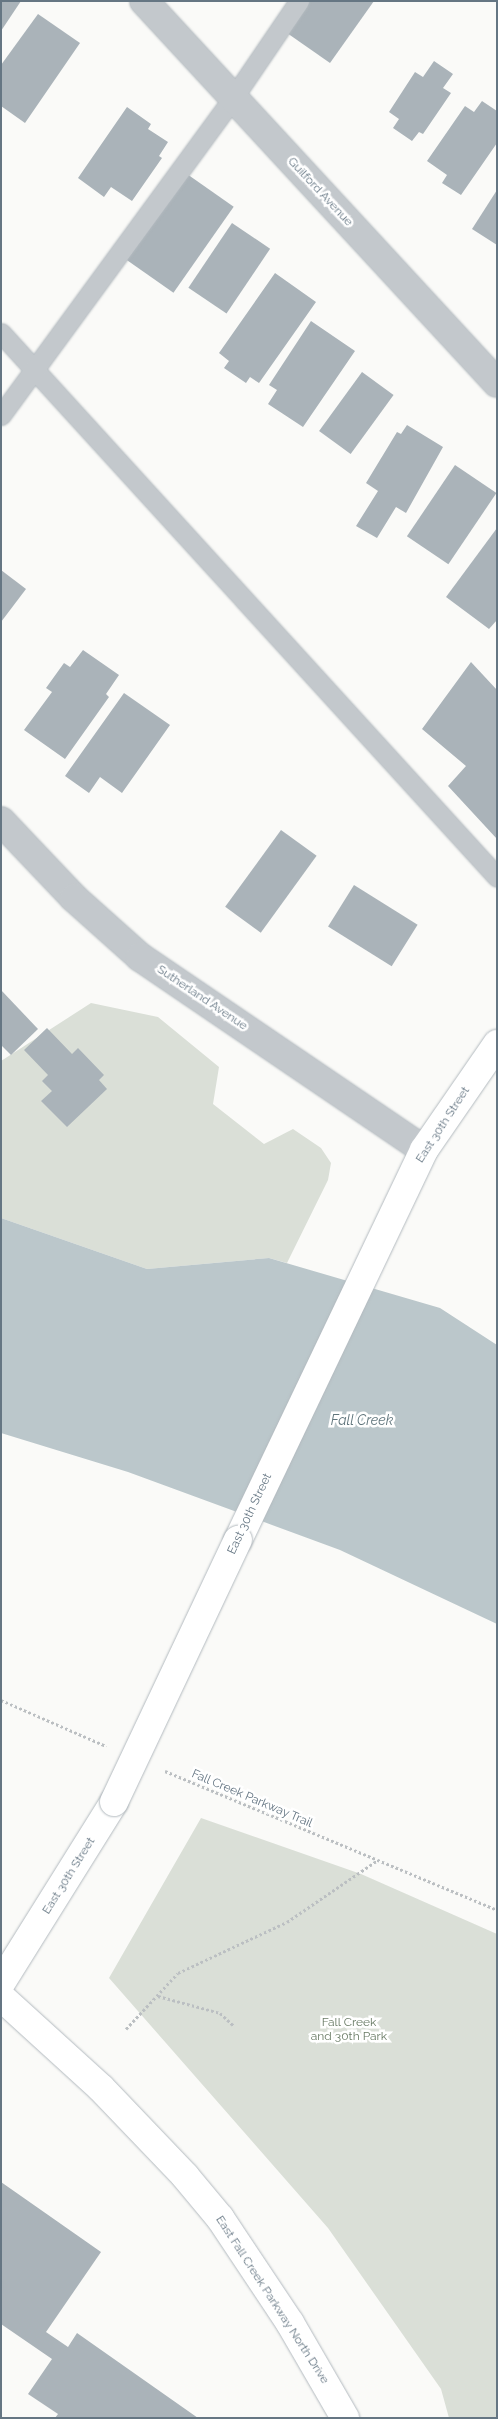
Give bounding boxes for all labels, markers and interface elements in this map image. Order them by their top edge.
street label: Guilford Avenue [284,154,356,230]
street label: Sutherland Avenue [154,962,250,1034]
street label: East 30th Street [413,1084,473,1166]
water label: Fall Creek [330,1412,394,1428]
street label: East 30th Street [225,1471,275,1557]
street label: Fall Creek Parkway Trail [189,1767,315,1831]
street label: East 30th Street [40,1835,98,1917]
park label: Fall Creek and 30th Park [311,2016,387,2044]
street label: East Fall Creek Parkway North Drive [212,2213,332,2387]

